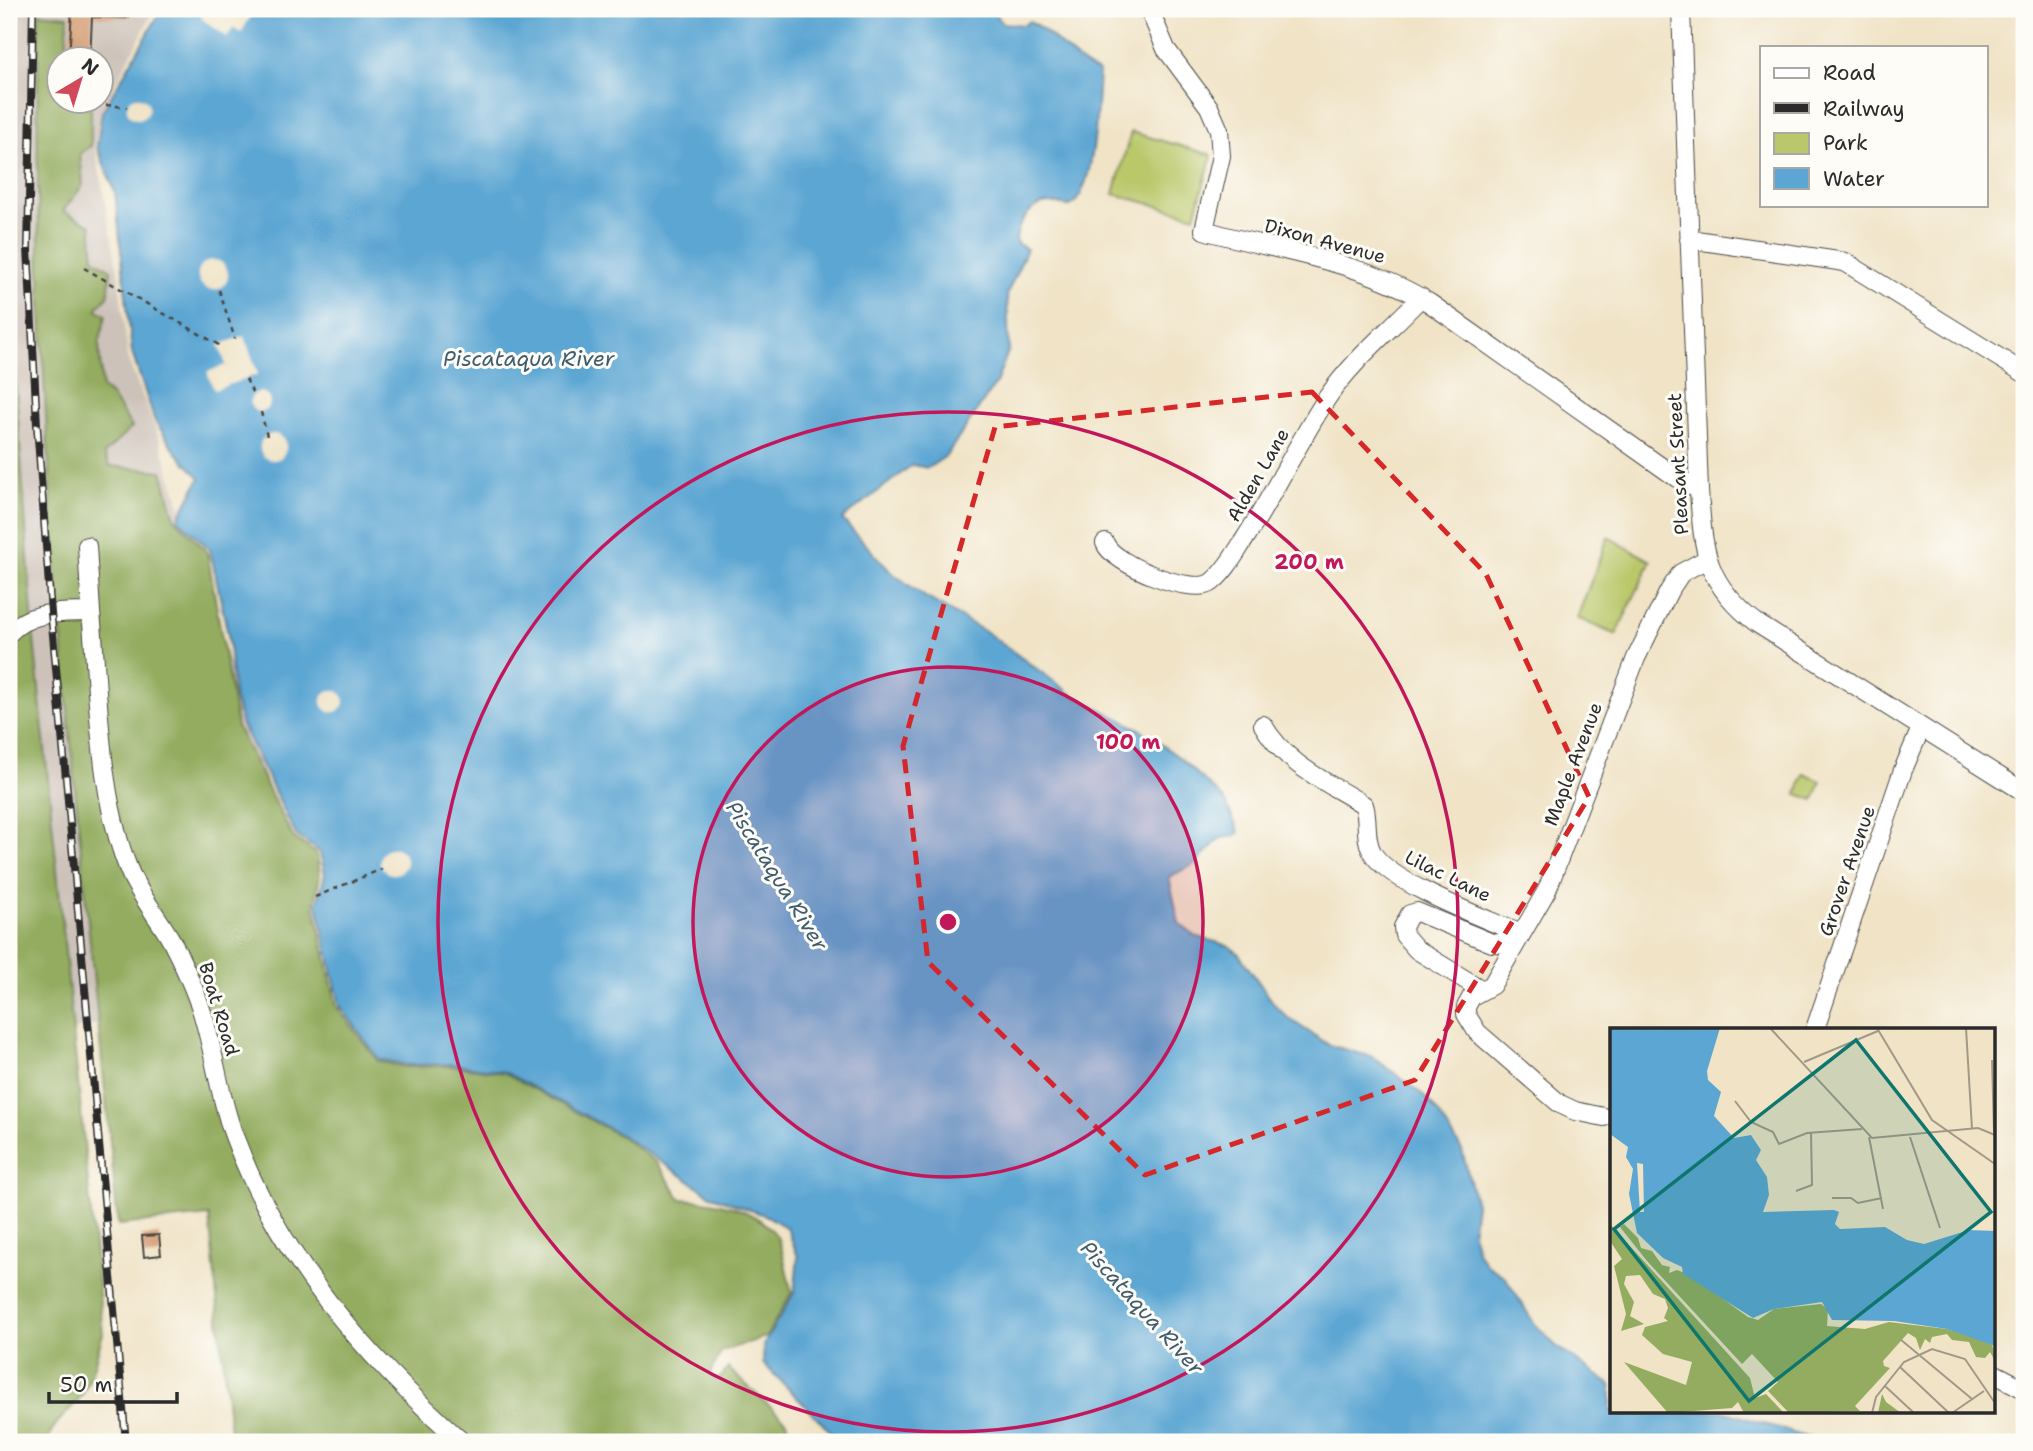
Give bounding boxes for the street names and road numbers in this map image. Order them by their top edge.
street label: Dixon Avenue [1262,213,1388,269]
street label: Pleasant Street [1662,392,1694,536]
street label: Alden Lane [1221,424,1295,526]
street label: Maple Avenue [1538,699,1608,829]
street label: Grover Avenue [1813,802,1881,940]
street label: Lilac Lane [1401,844,1495,908]
street label: Boat Road [193,959,245,1059]

